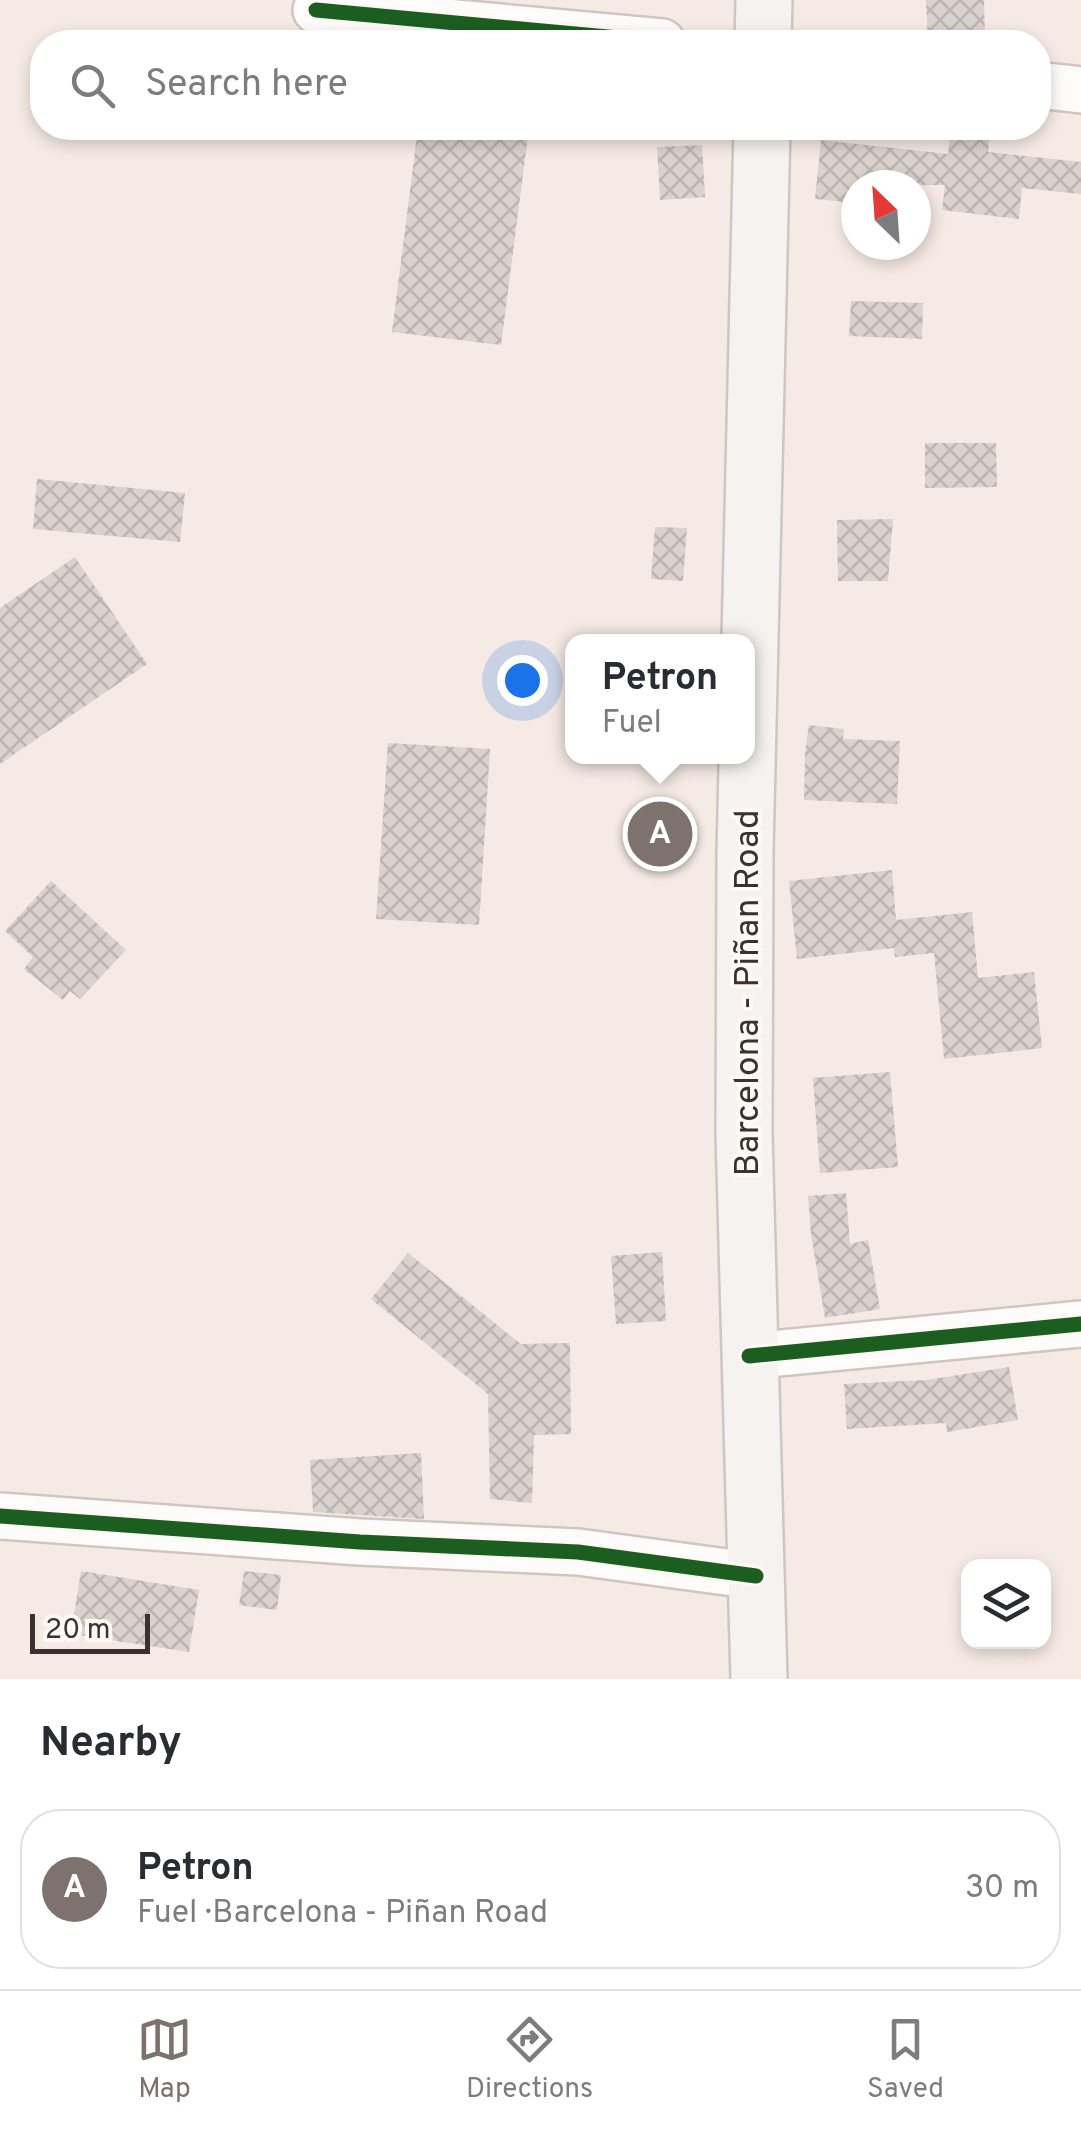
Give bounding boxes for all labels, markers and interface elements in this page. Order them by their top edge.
search box [30,30,1051,140]
icon: search [65,58,120,113]
text: Search here [145,61,348,110]
north arrow [841,170,931,260]
popup [565,634,755,764]
your location [497,655,548,706]
text: Petron [602,655,718,704]
text: Fuel [602,704,662,744]
pin: A [628,796,692,872]
street label: Barcelona - Piñan Road [727,809,771,1177]
map controls [961,1559,1051,1649]
button: layers [961,1559,1051,1649]
scale bar [30,1609,150,1654]
text: 20 m [45,1613,110,1649]
text: Nearby [40,1718,182,1771]
text: Petron [137,1845,254,1894]
text: A [63,1869,86,1909]
text: 30 m [965,1869,1039,1909]
text: Fuel · Barcelona - Piñan Road [137,1894,548,1934]
tab: Map [137,2012,192,2108]
tab: Directions [466,2012,593,2108]
tab: Saved [867,2012,944,2108]

